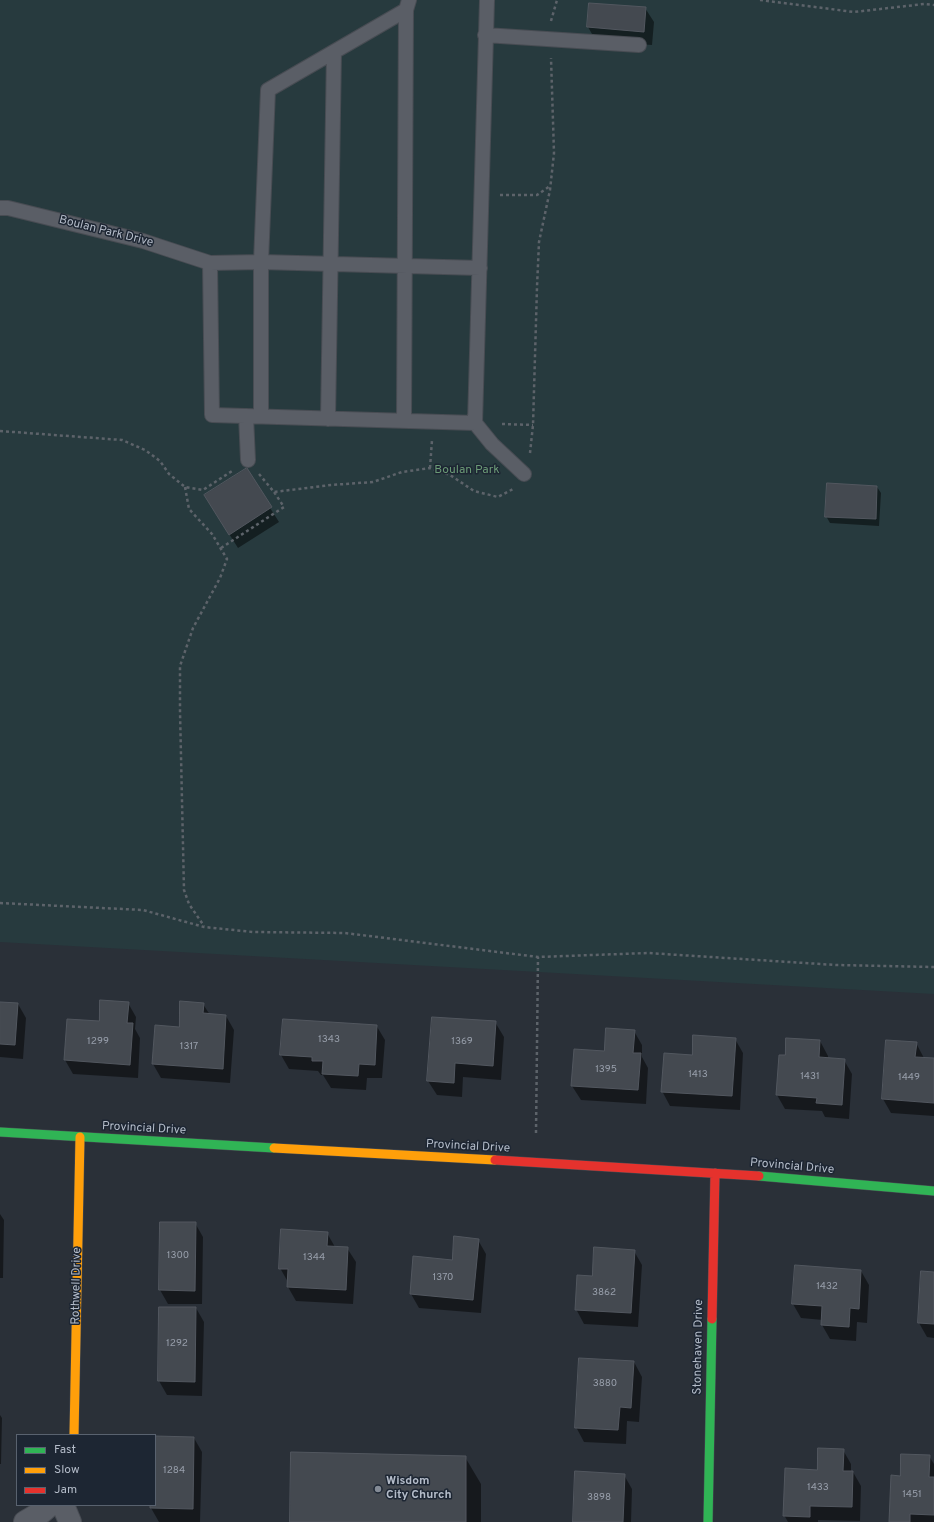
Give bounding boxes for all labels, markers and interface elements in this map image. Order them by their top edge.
street label: Boulan Park Drive [57,213,155,251]
park label: Boulan Park [434,464,500,478]
house number: 1343 [318,1034,340,1046]
house number: 1299 [87,1036,109,1048]
house number: 1369 [451,1036,473,1048]
house number: 1317 [180,1041,198,1053]
house number: 1395 [595,1064,617,1076]
house number: 1413 [688,1069,708,1081]
house number: 1431 [800,1071,820,1083]
house number: 1449 [898,1072,920,1084]
street label: Provincial Drive [101,1120,187,1138]
street label: Provincial Drive [425,1138,511,1156]
street label: Provincial Drive [749,1156,835,1178]
street label: Rothwell Drive [69,1247,85,1325]
house number: 1300 [167,1250,189,1262]
house number: 1344 [303,1252,325,1264]
house number: 1370 [433,1272,453,1284]
house number: 1432 [816,1281,838,1293]
house number: 3862 [592,1287,616,1299]
street label: Stonehaven Drive [691,1299,707,1395]
house number: 1292 [166,1338,188,1350]
house number: 3880 [593,1378,617,1390]
legend [16,1434,156,1506]
text: Fast [54,1442,76,1458]
text: Slow [54,1462,80,1478]
house number: 1284 [163,1465,185,1477]
place label: Wisdom City Church [386,1475,452,1503]
text: Jam [54,1482,77,1498]
house number: 1433 [807,1482,829,1494]
marker: Wisdom City Church [373,1484,383,1494]
house number: 1451 [902,1489,922,1501]
house number: 3898 [587,1492,611,1504]

